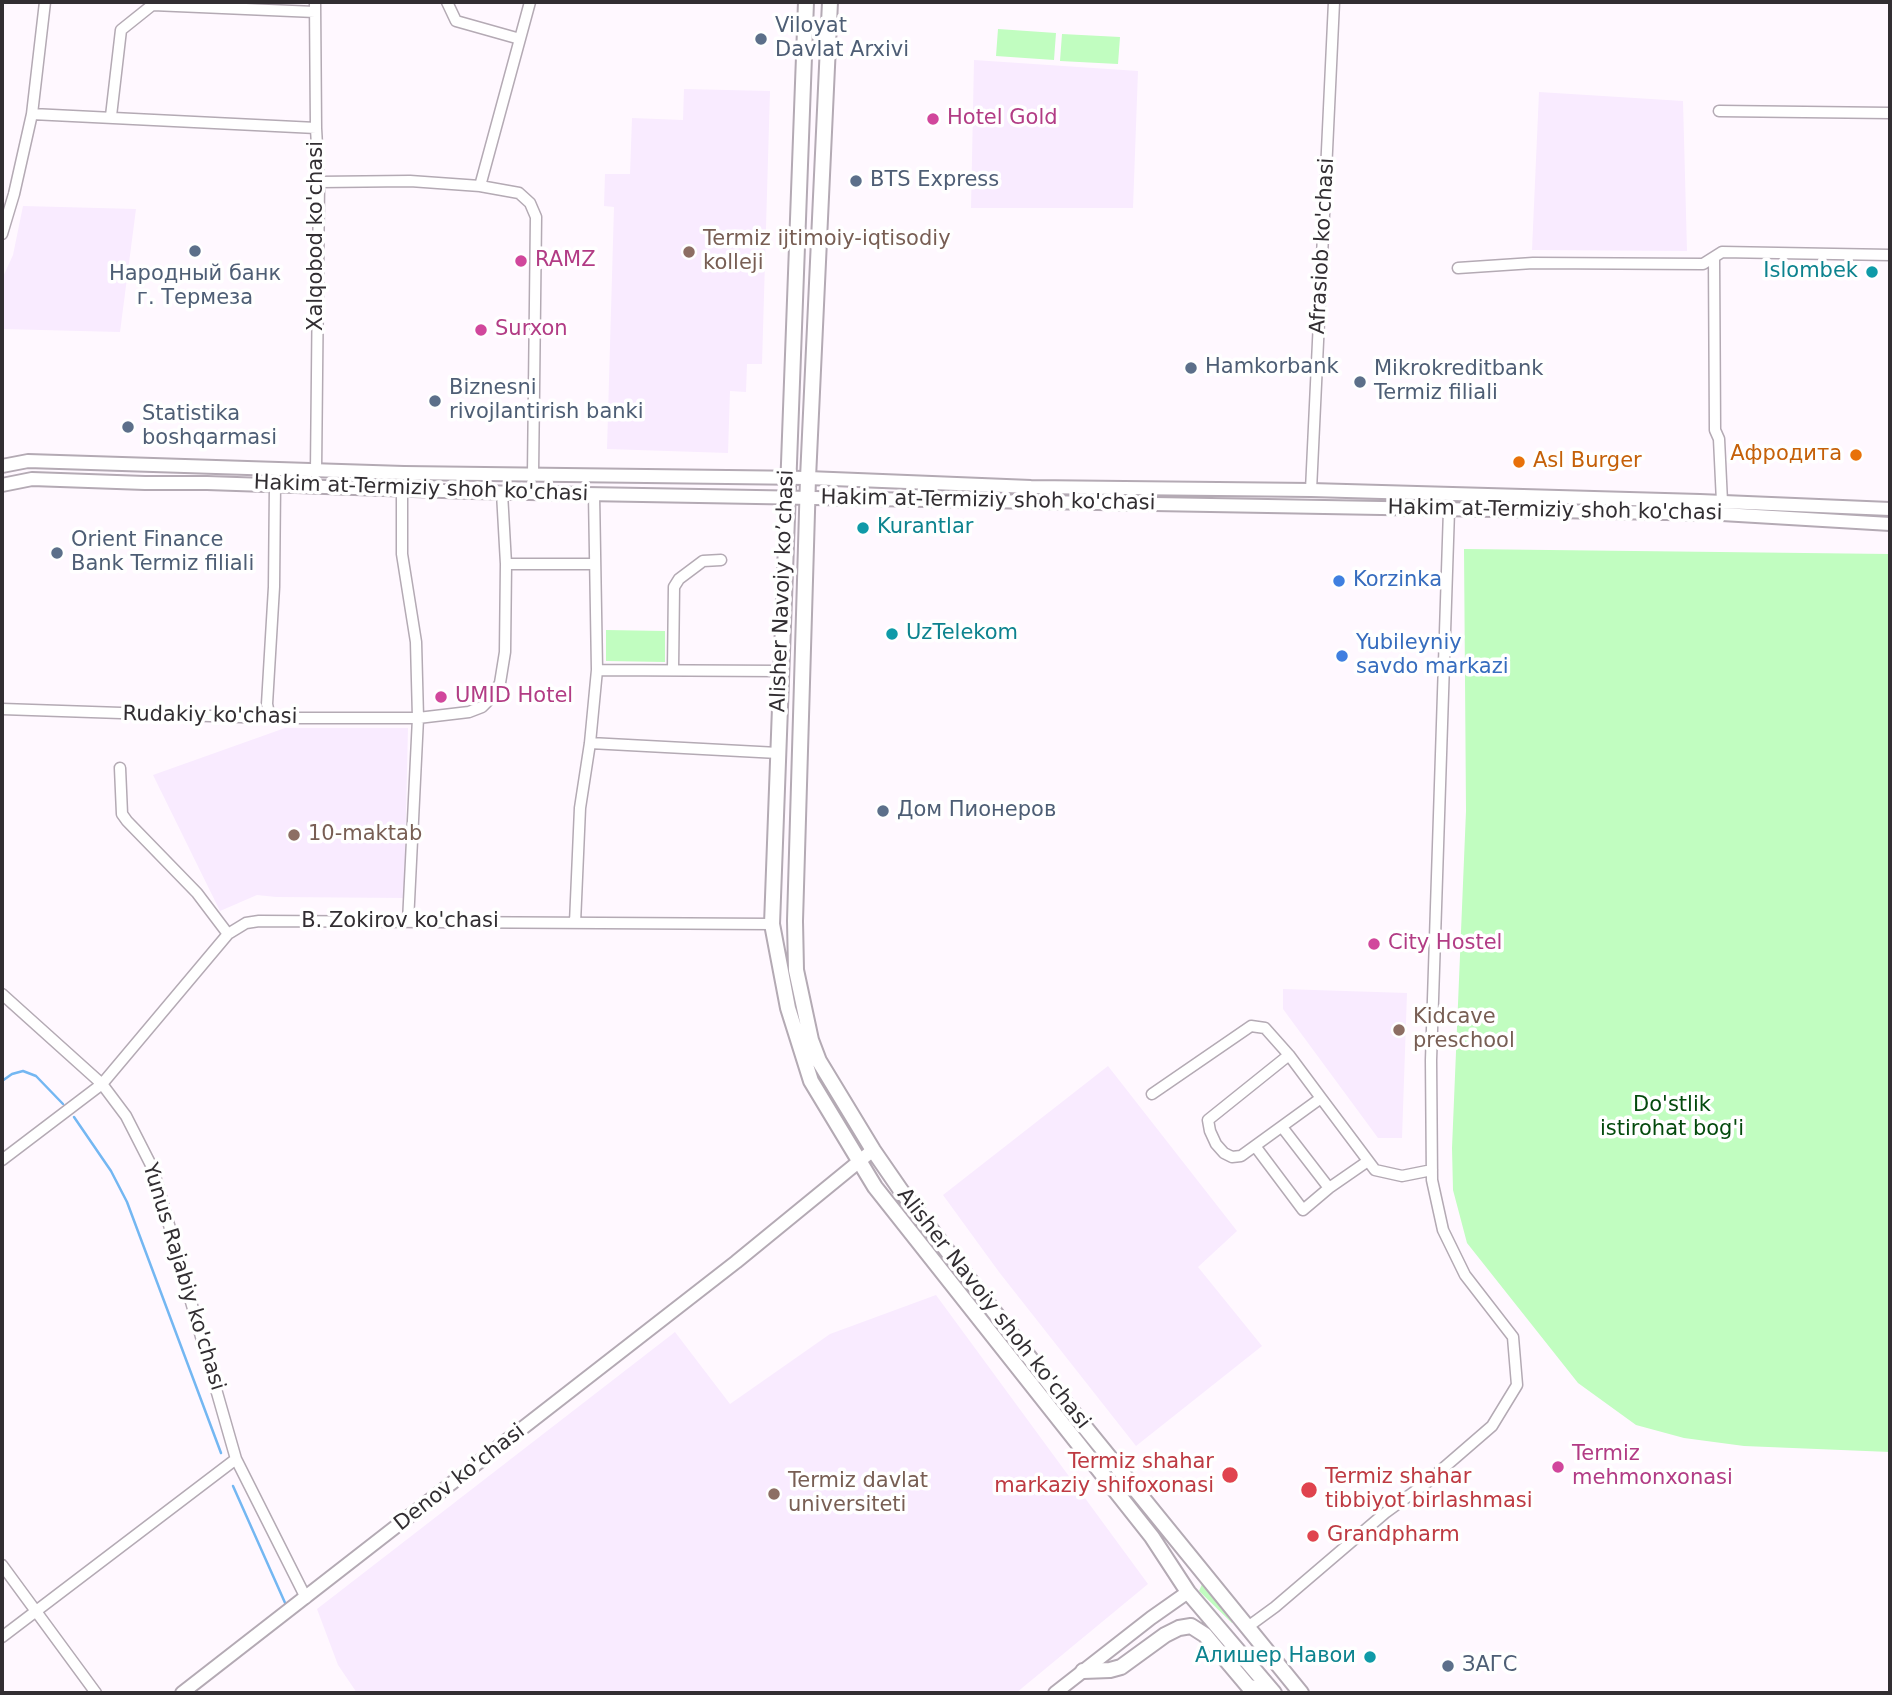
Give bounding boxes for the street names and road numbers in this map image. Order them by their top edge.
street label: Xalqobod ko'chasi [304,141,330,331]
street label: Afrasiob ko'chasi [1306,157,1340,335]
street label: Alisher Navoiy ko’chasi [766,469,800,713]
street label: Hakim at-Termiziy shoh ko'chasi [253,471,589,507]
street label: Hakim at-Termiziy shoh ko'chasi [820,485,1156,517]
street label: Hakim at-Termiziy shoh ko'chasi [1387,495,1723,527]
street label: Rudakiy ko'chasi [122,702,298,730]
street label: B. Zokirov ko'chasi [301,909,499,935]
street label: Yunus Rajabiy ko'chasi [136,1160,230,1394]
street label: Alisher Navoiy shoh ko'chasi [891,1183,1095,1435]
street label: Denov ko'chasi [390,1419,530,1537]

